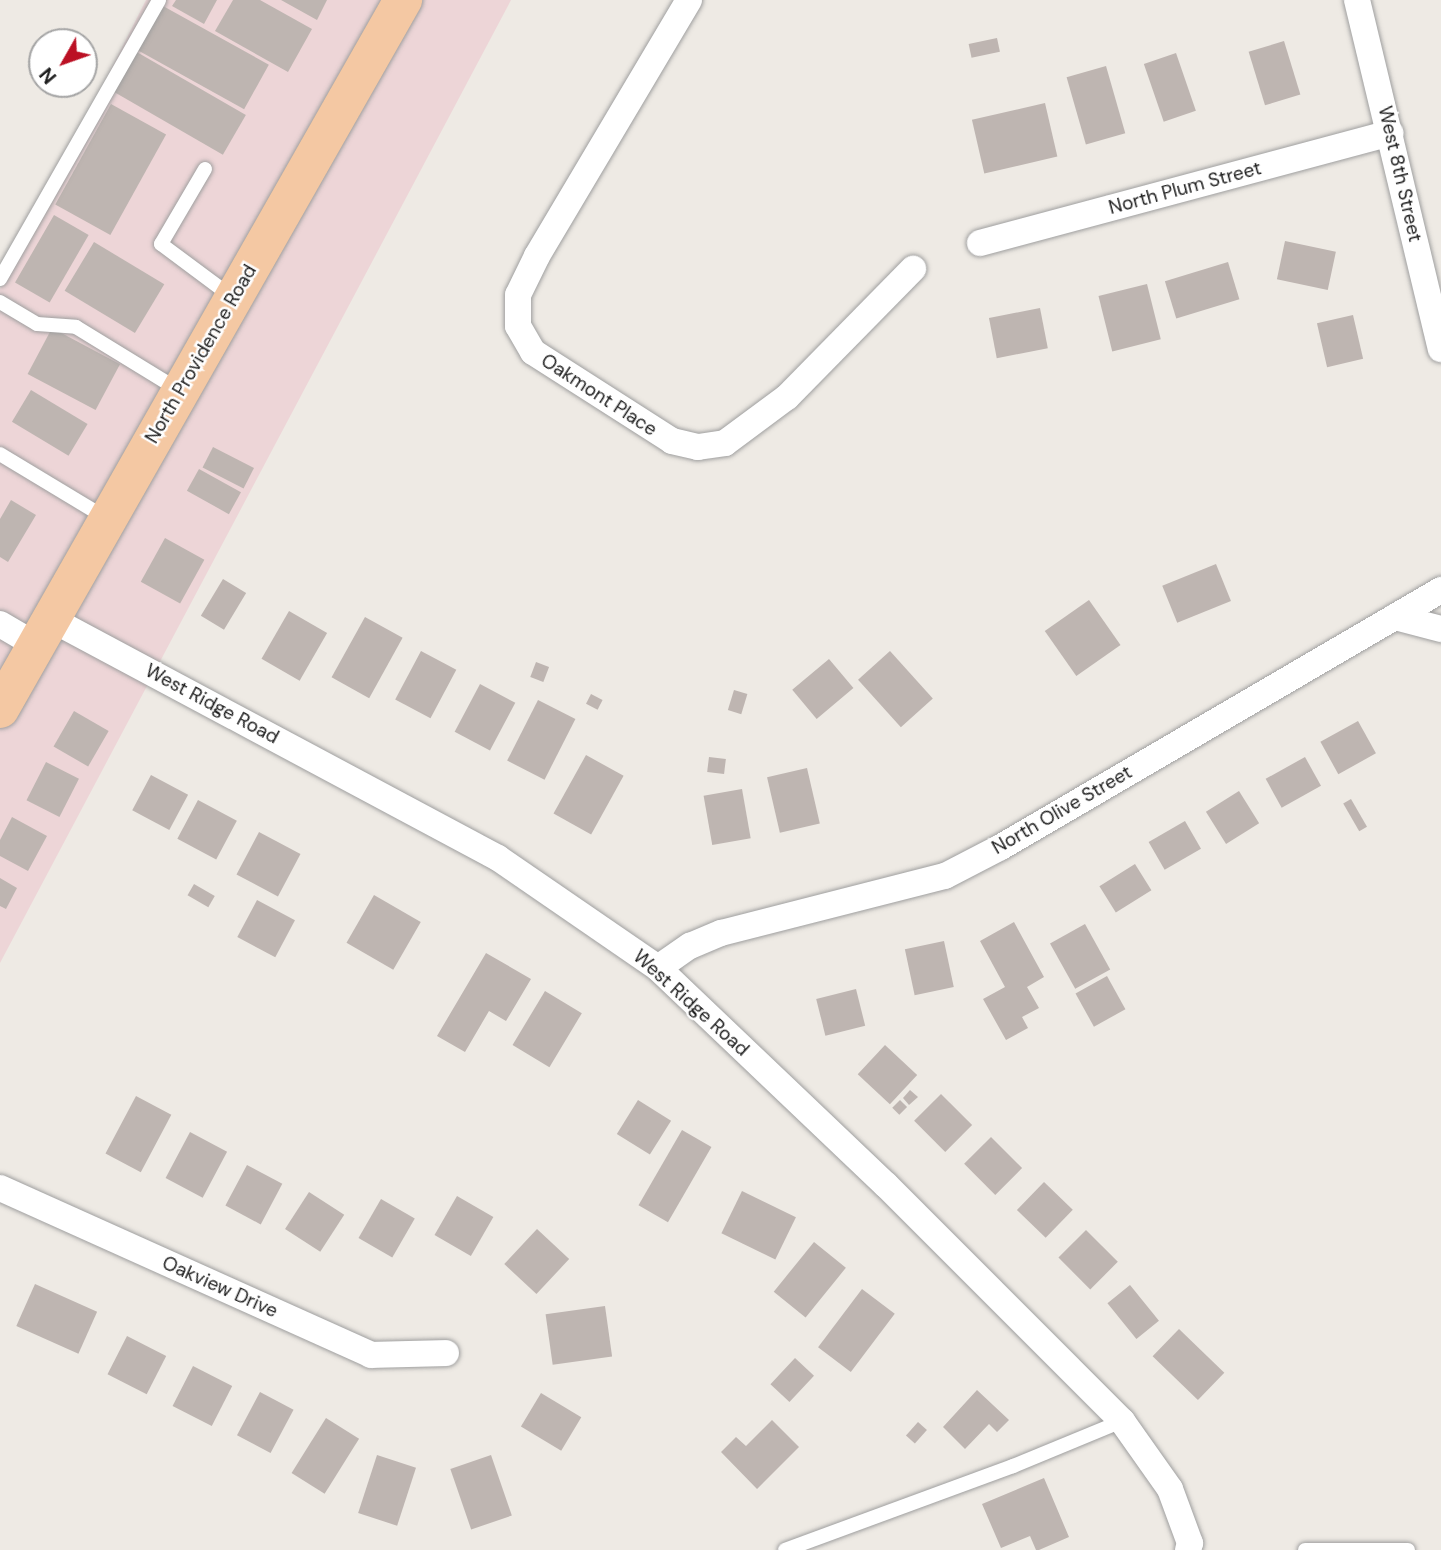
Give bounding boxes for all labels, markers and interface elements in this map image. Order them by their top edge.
north arrow [28,28,98,98]
text: N [34,62,62,89]
street label: West 8th Street [1373,104,1427,244]
street label: North Plum Street [1106,157,1264,219]
street label: North Providence Road [141,261,261,447]
street label: Oakmont Place [537,349,661,441]
street label: West Ridge Road [141,659,283,749]
street label: North Olive Street [988,761,1136,859]
street label: West Ridge Road [628,945,754,1061]
street label: Oakview Drive [159,1251,281,1323]

